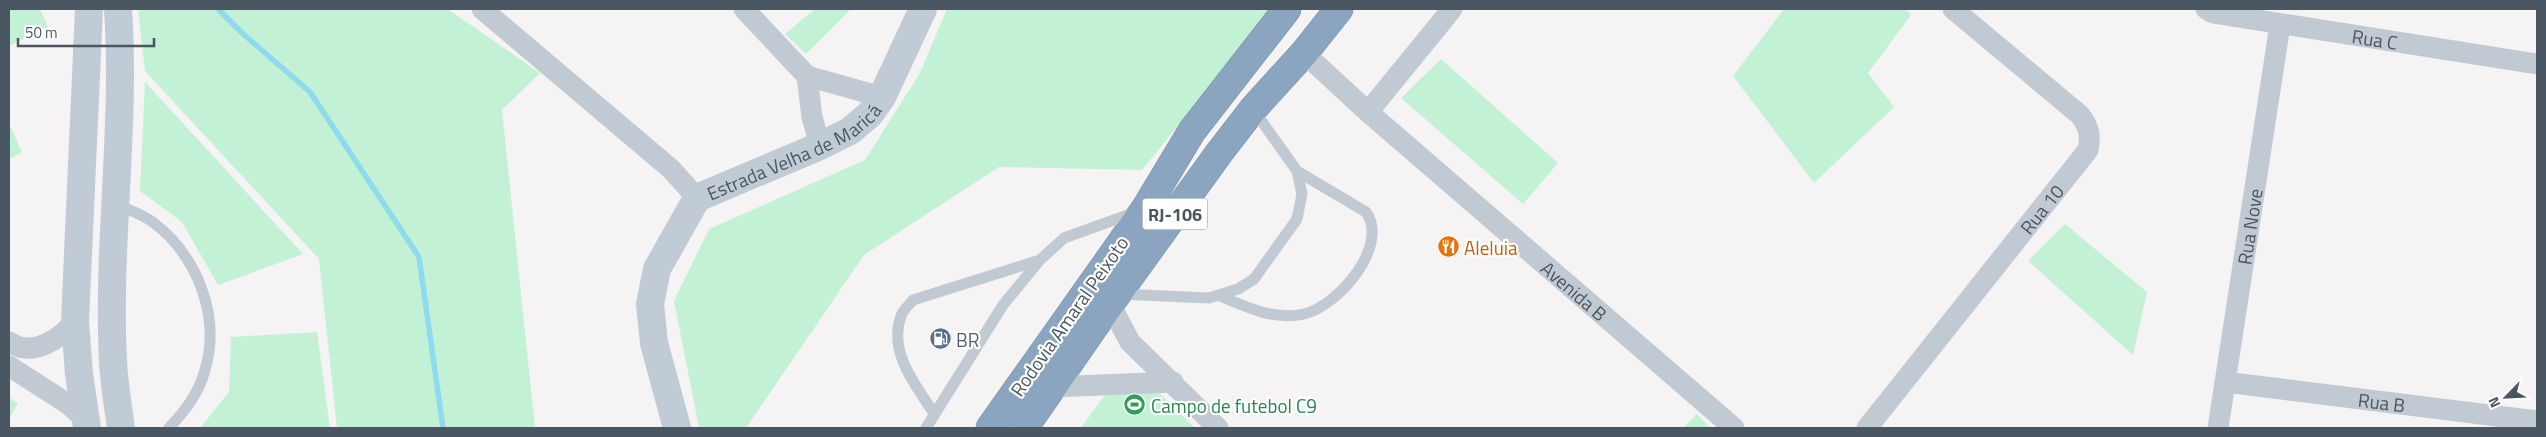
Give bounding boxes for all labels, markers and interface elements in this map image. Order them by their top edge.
scale bar [18,15,154,47]
text: 50 m [25,21,58,44]
street label: Rua C [2350,21,2400,56]
street label: Estrada Velha de Maricá [702,97,888,207]
street label: Rua 10 [2012,178,2070,240]
street label: Rua Nove [2229,186,2269,266]
road number: RJ-106 [1142,198,1208,230]
street label: Rodovia Amaral Peixoto [1003,230,1135,402]
place label: Aleluia [1464,233,1518,262]
restaurant icon: Aleluia [1436,235,1460,259]
street label: Avenida B [1535,253,1614,327]
place label: BR [956,325,979,354]
fuel station icon: BR [928,327,952,351]
north arrow [2481,372,2531,422]
street label: Rua B [2357,384,2407,419]
place label: Campo de futebol C9 [1151,391,1317,420]
sports icon: Campo de futebol C9 [1123,393,1147,417]
text: N [2482,394,2505,411]

